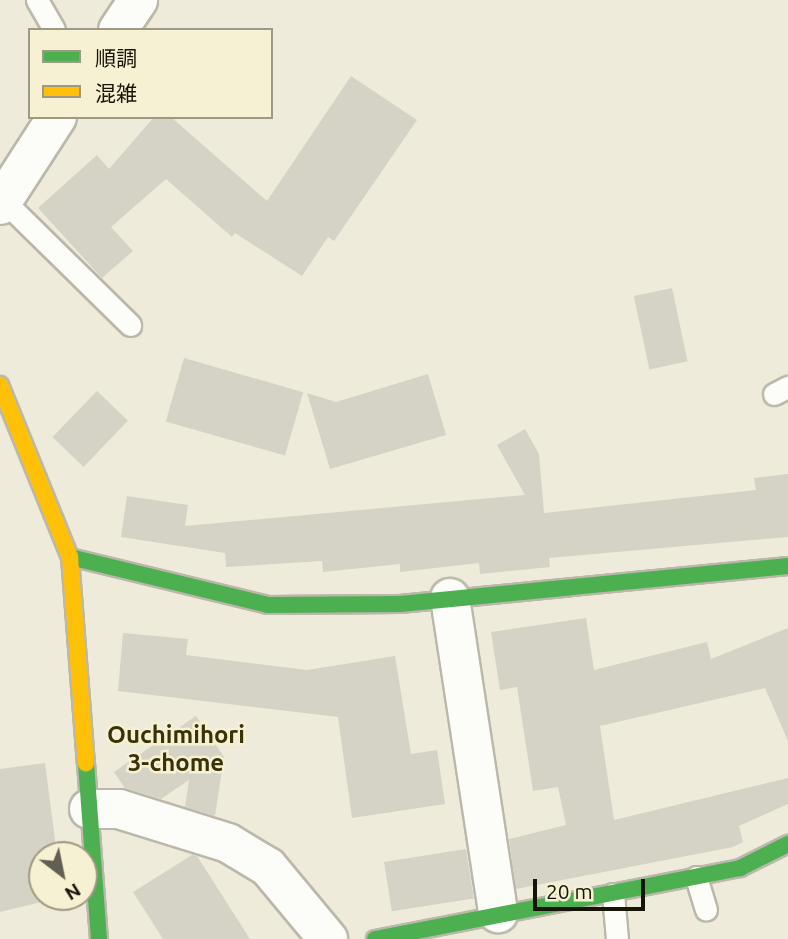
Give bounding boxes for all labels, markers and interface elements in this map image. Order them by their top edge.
legend [28,28,273,119]
text: 順調 [95,46,137,70]
text: 混雑 [95,81,137,105]
district label: Ouchimihori 3-chome [107,721,245,777]
north arrow [28,841,98,911]
scale bar [536,866,648,910]
text: N [61,879,85,905]
text: 20 m [546,879,593,903]

